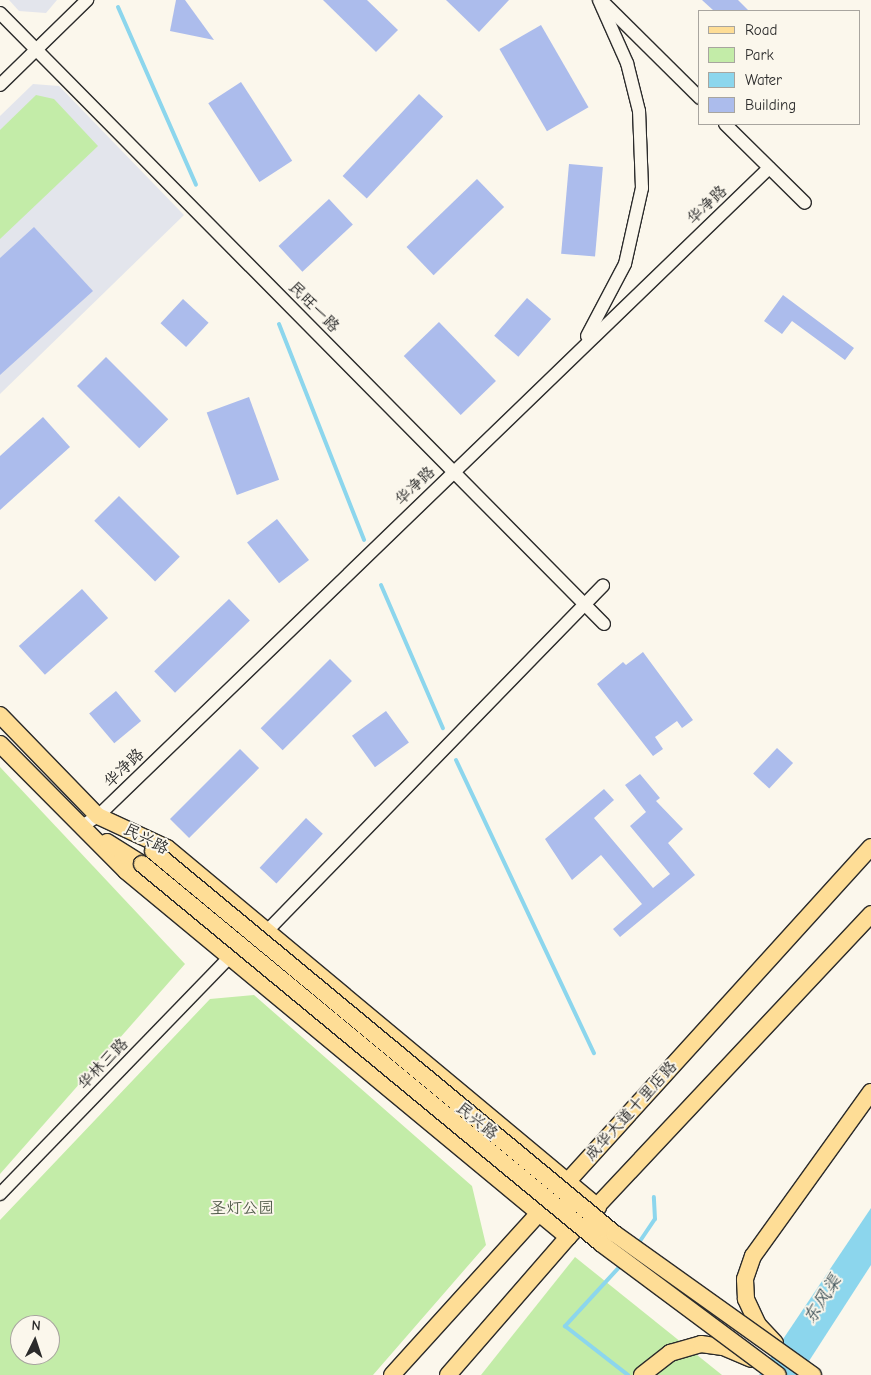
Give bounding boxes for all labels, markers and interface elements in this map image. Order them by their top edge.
legend [698,10,861,125]
text: Road [745,21,777,39]
text: Park [745,46,774,64]
text: Water [745,71,782,89]
text: Building [745,96,796,114]
street label: 华净路 [683,181,731,229]
street label: 民旺一路 [285,278,343,336]
street label: 华净路 [391,462,439,510]
street label: 华净路 [100,744,148,792]
street label: 民兴路 [120,820,172,858]
street label: 华林三路 [74,1034,132,1094]
street label: 成华大道十里店路 [581,1057,681,1165]
street label: 民兴路 [452,1098,502,1144]
park label: 圣灯公园 [210,1198,274,1218]
water label: 东风渠 [799,1271,847,1329]
north arrow [10,1315,60,1365]
text: N [31,1317,41,1334]

